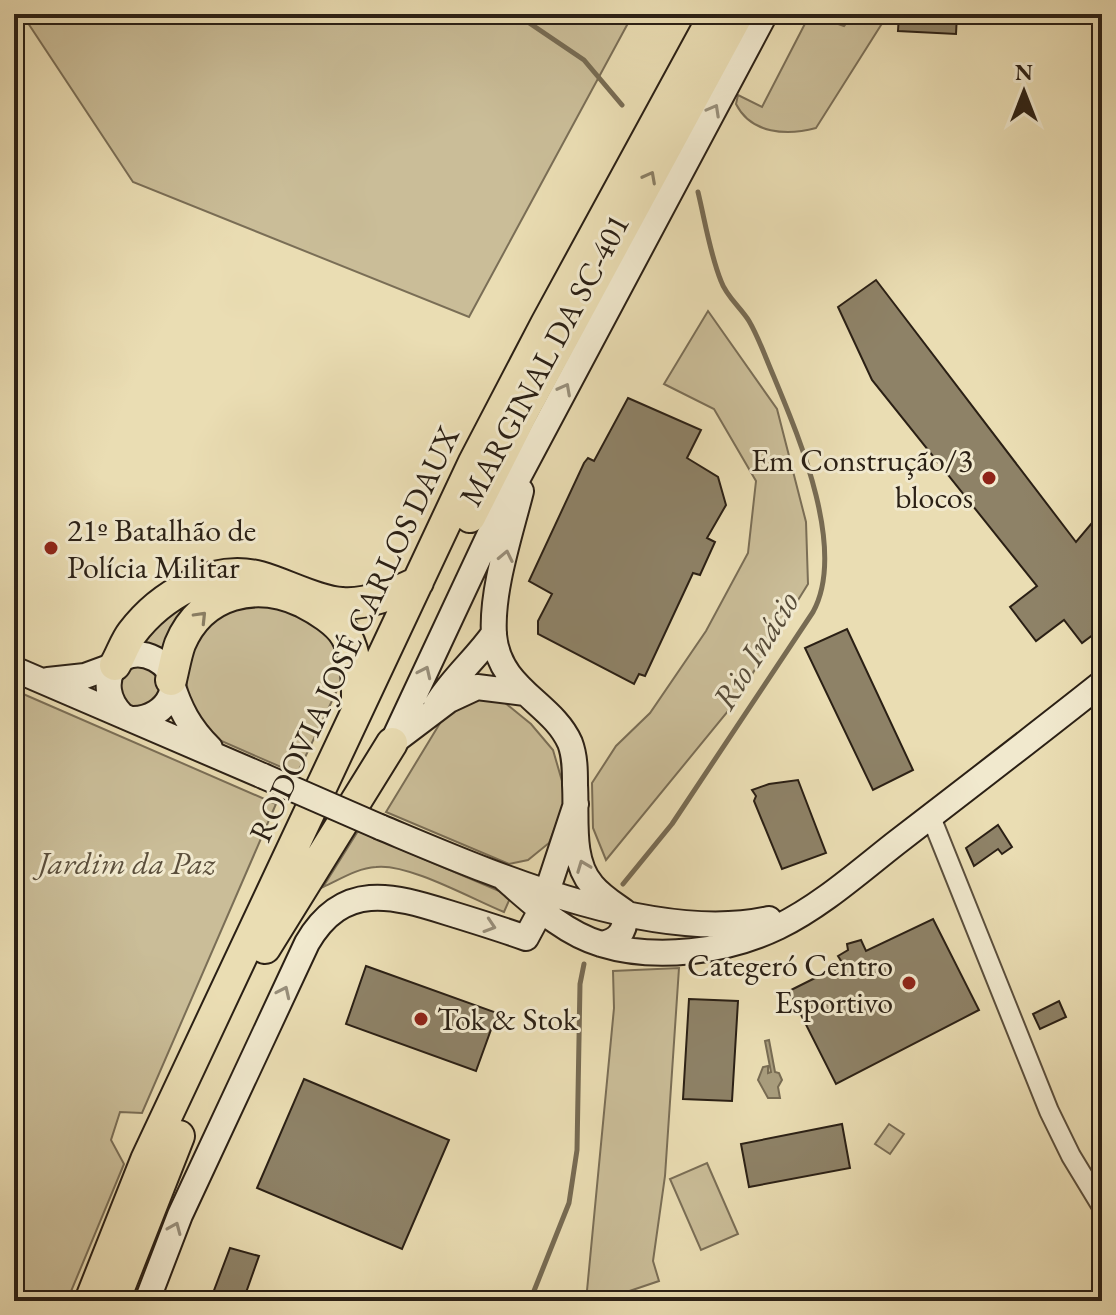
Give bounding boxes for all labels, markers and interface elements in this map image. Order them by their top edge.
north arrow [984,52,1064,132]
text: N [1015,58,1033,87]
one-way arrow [704,104,719,118]
one-way arrow [640,171,656,185]
street label: MARGINAL DA SC-401 [449,207,639,513]
one-way arrow [556,383,571,397]
street label: RODOVIA JOSÉ CARLOS DAUX [239,419,469,849]
place label: Em Construção/3 blocos [751,439,973,518]
marker: Em Construção/3 blocos [980,469,998,487]
place label: 21º Batalhão de Polícia Militar [67,509,256,588]
marker: 21º Batalhão de Polícia Militar [42,539,60,557]
one-way arrow [497,549,514,563]
water label: Rio Inácio [701,582,809,718]
one-way arrow [192,612,206,626]
one-way arrow [415,665,431,680]
park label: Jardim da Paz [32,842,217,884]
one-way arrow [576,860,593,874]
one-way arrow [482,917,496,933]
place label: Categeró Centro Esportivo [687,944,893,1023]
marker: Categeró Centro Esportivo [900,974,918,992]
one-way arrow [274,986,290,1001]
place label: Tok & Stok [437,998,579,1040]
marker: Tok & Stok [412,1010,430,1028]
one-way arrow [165,1222,181,1236]

